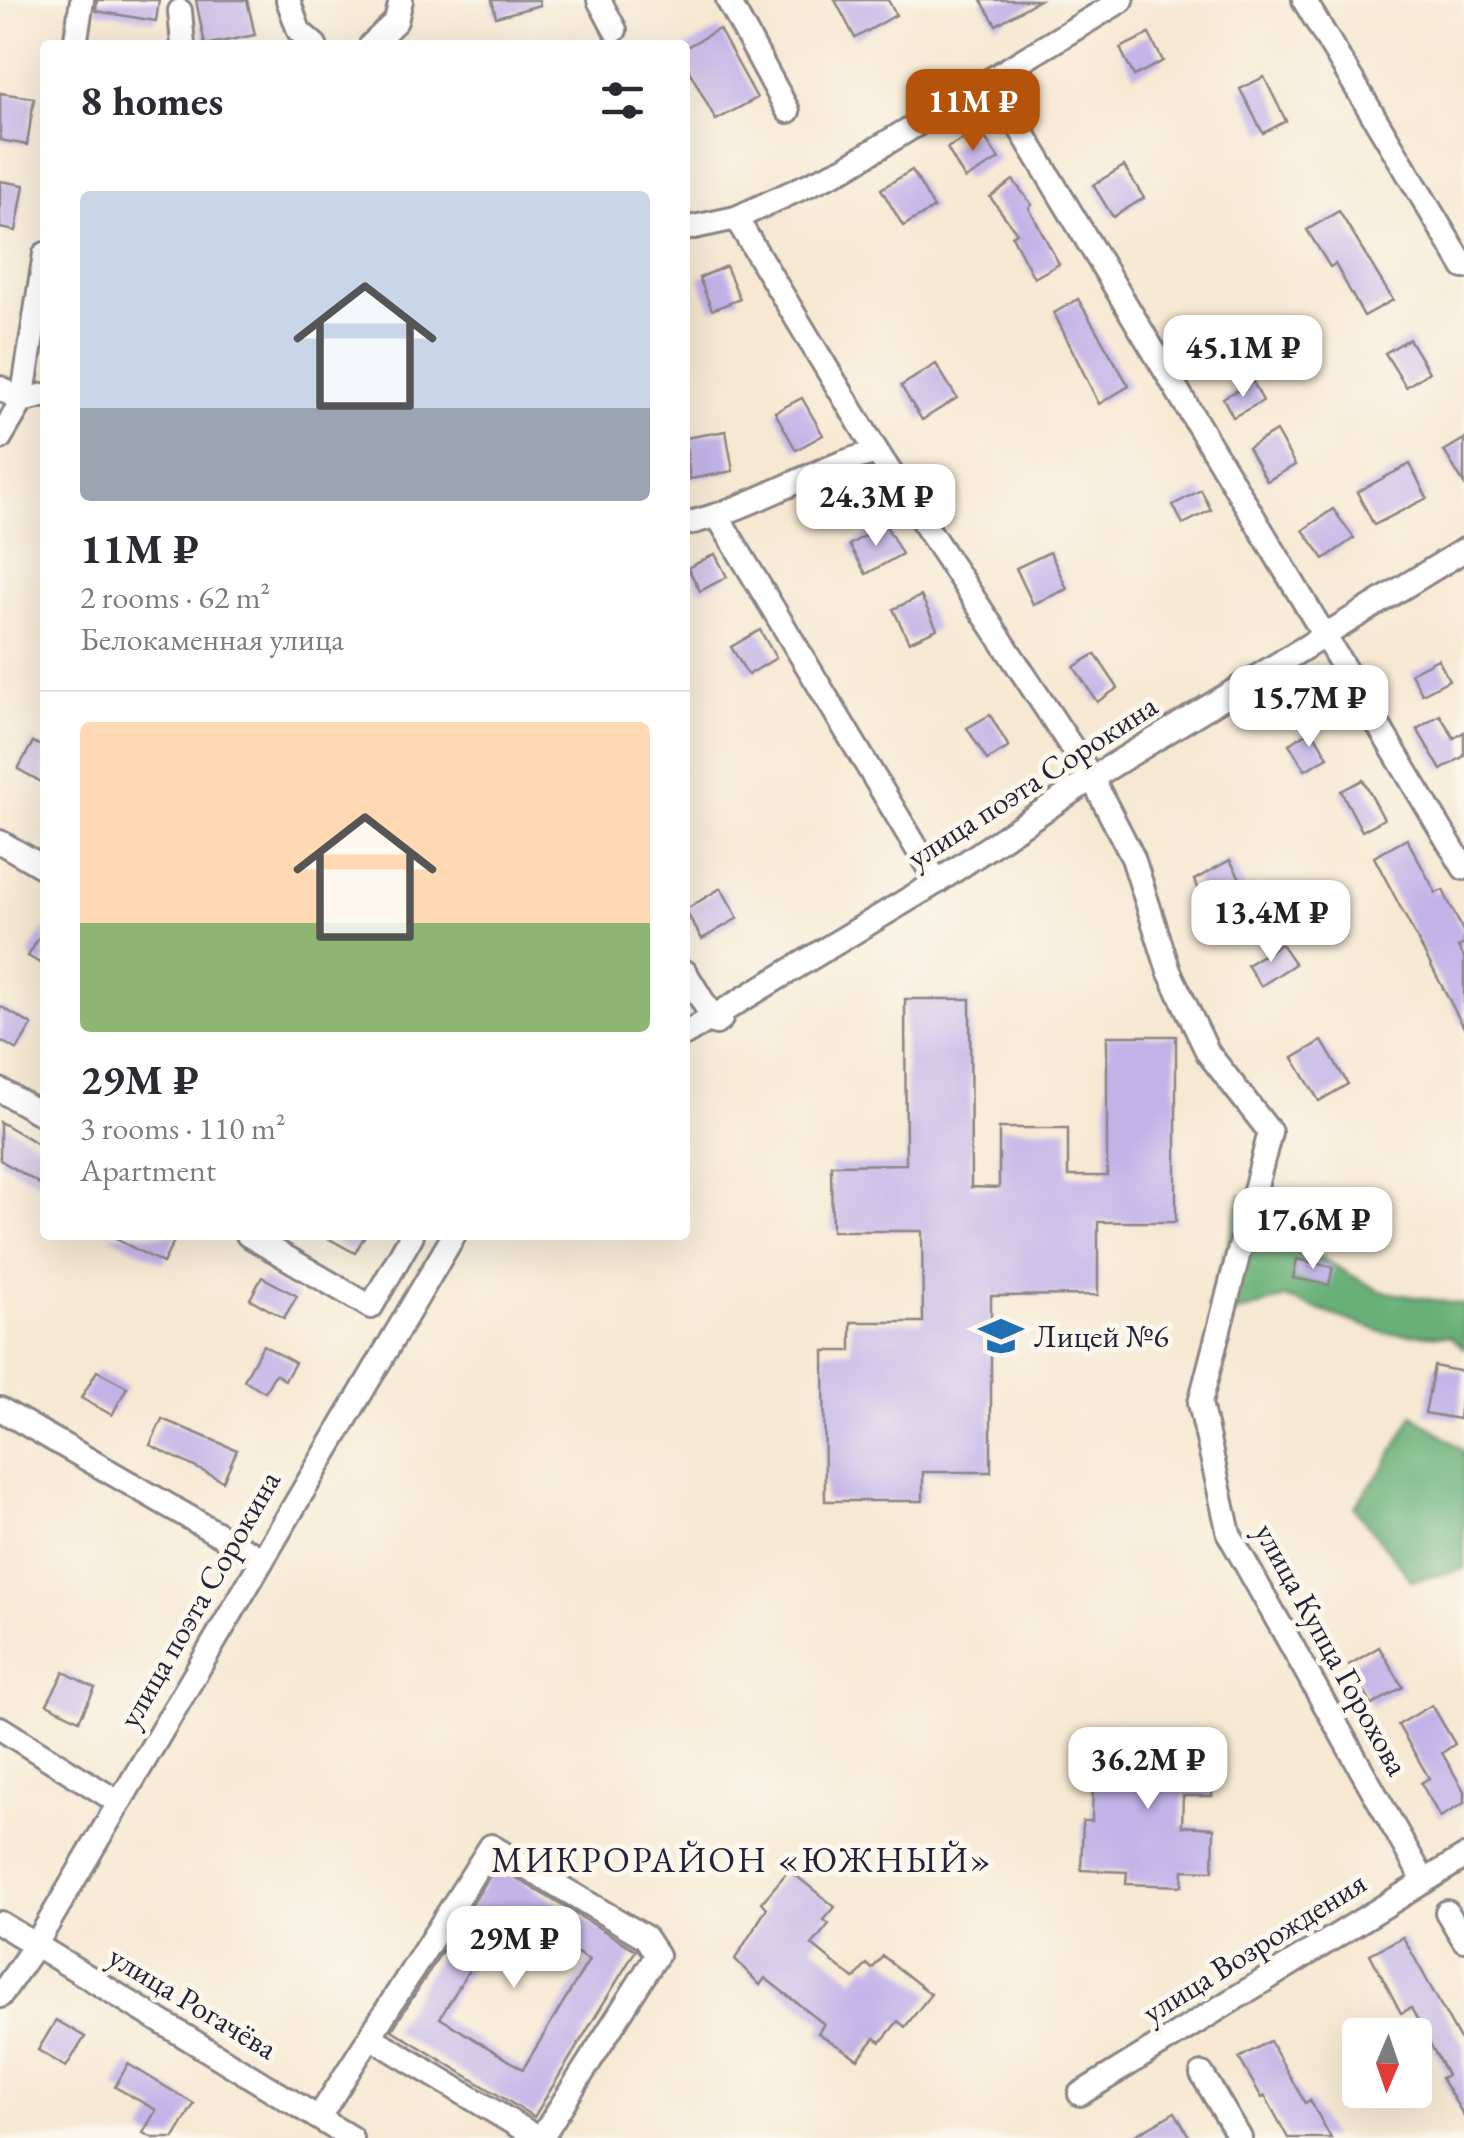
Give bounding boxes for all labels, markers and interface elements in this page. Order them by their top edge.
pin: 11M ₽ [903,69,1043,154]
text: 8 homes [80,73,223,128]
icon: filters [595,73,650,128]
text: 11M ₽ [928,80,1018,122]
icon: home [275,256,455,436]
pin: 45.1M ₽ [1151,315,1335,400]
text: 45.1M ₽ [1185,326,1301,368]
pin: 24.3M ₽ [784,464,968,549]
text: 24.3M ₽ [818,475,934,517]
text: 11M ₽ [80,521,199,576]
text: 2 rooms · 62 m² [80,576,270,618]
text: Белокаменная улица [80,618,344,660]
pin: 15.7M ₽ [1217,665,1401,750]
text: 15.7M ₽ [1251,676,1367,718]
street label: улица поэта Сорокина [899,684,1165,878]
icon: home [275,787,455,967]
pin: 13.4M ₽ [1179,880,1363,965]
text: 13.4M ₽ [1213,891,1329,933]
text: 29M ₽ [80,1052,199,1107]
text: 3 rooms · 110 m² [80,1107,286,1149]
text: Apartment [80,1149,216,1191]
pin: 17.6M ₽ [1221,1187,1405,1272]
text: 17.6M ₽ [1255,1198,1371,1240]
school or university icon: Лицей №6 [977,1312,1025,1360]
place label: Лицей №6 [1034,1315,1169,1357]
street label: улица поэта Сорокина [108,1462,290,1735]
street label: улица Купца Горохова [1245,1515,1419,1783]
pin: 36.2M ₽ [1056,1727,1240,1812]
text: 36.2M ₽ [1090,1738,1206,1780]
district label: МИКРОРАЙОН «ЮЖНЫЙ» [491,1837,993,1882]
street label: улица Возрождения [1134,1861,1374,2033]
pin: 29M ₽ [444,1906,584,1991]
text: 29M ₽ [469,1917,559,1959]
street label: улица Рогачёва [101,1935,285,2069]
north arrow [1342,2018,1432,2108]
map controls [1342,2018,1432,2108]

